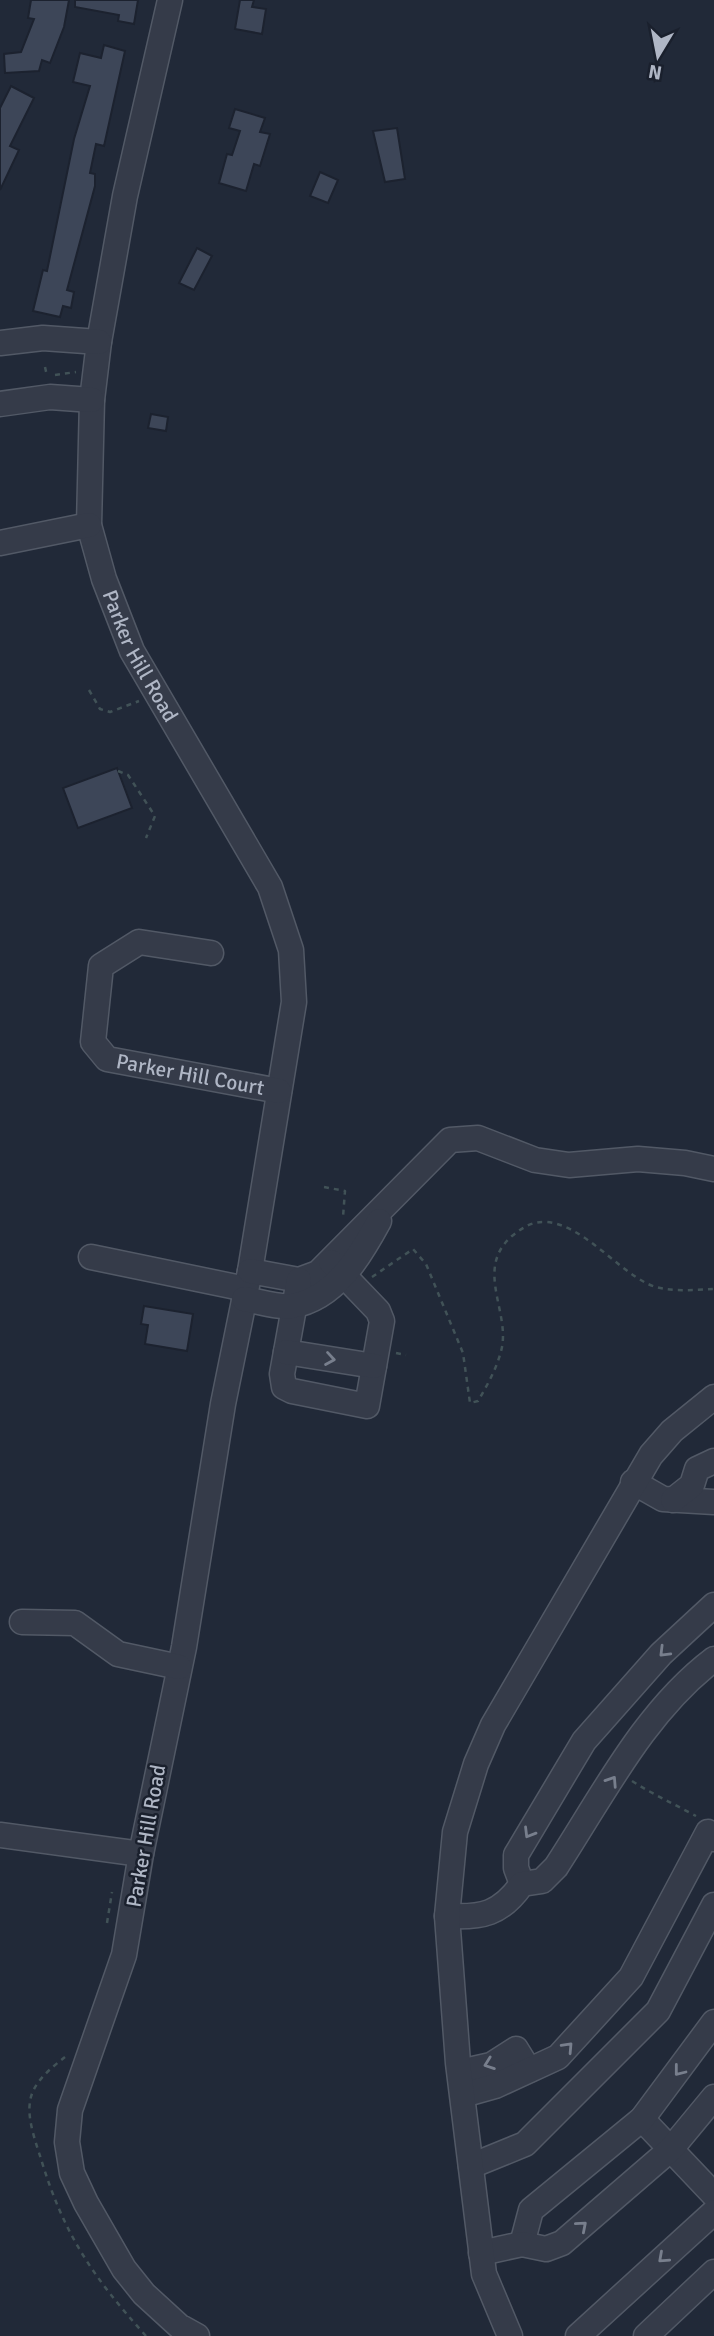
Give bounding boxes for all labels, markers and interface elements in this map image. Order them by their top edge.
north arrow [623,21,693,91]
text: N [647,59,664,85]
street label: Parker Hill Road [97,586,184,727]
street label: Parker Hill Court [114,1048,266,1101]
one-way arrow [324,1351,336,1366]
one-way arrow [659,1643,672,1656]
street label: Parker Hill Road [121,1763,171,1909]
one-way arrow [603,1776,616,1789]
one-way arrow [524,1826,537,1839]
one-way arrow [559,2042,572,2055]
one-way arrow [484,2056,496,2070]
one-way arrow [675,2064,688,2076]
one-way arrow [574,2222,587,2234]
one-way arrow [658,2250,671,2262]

